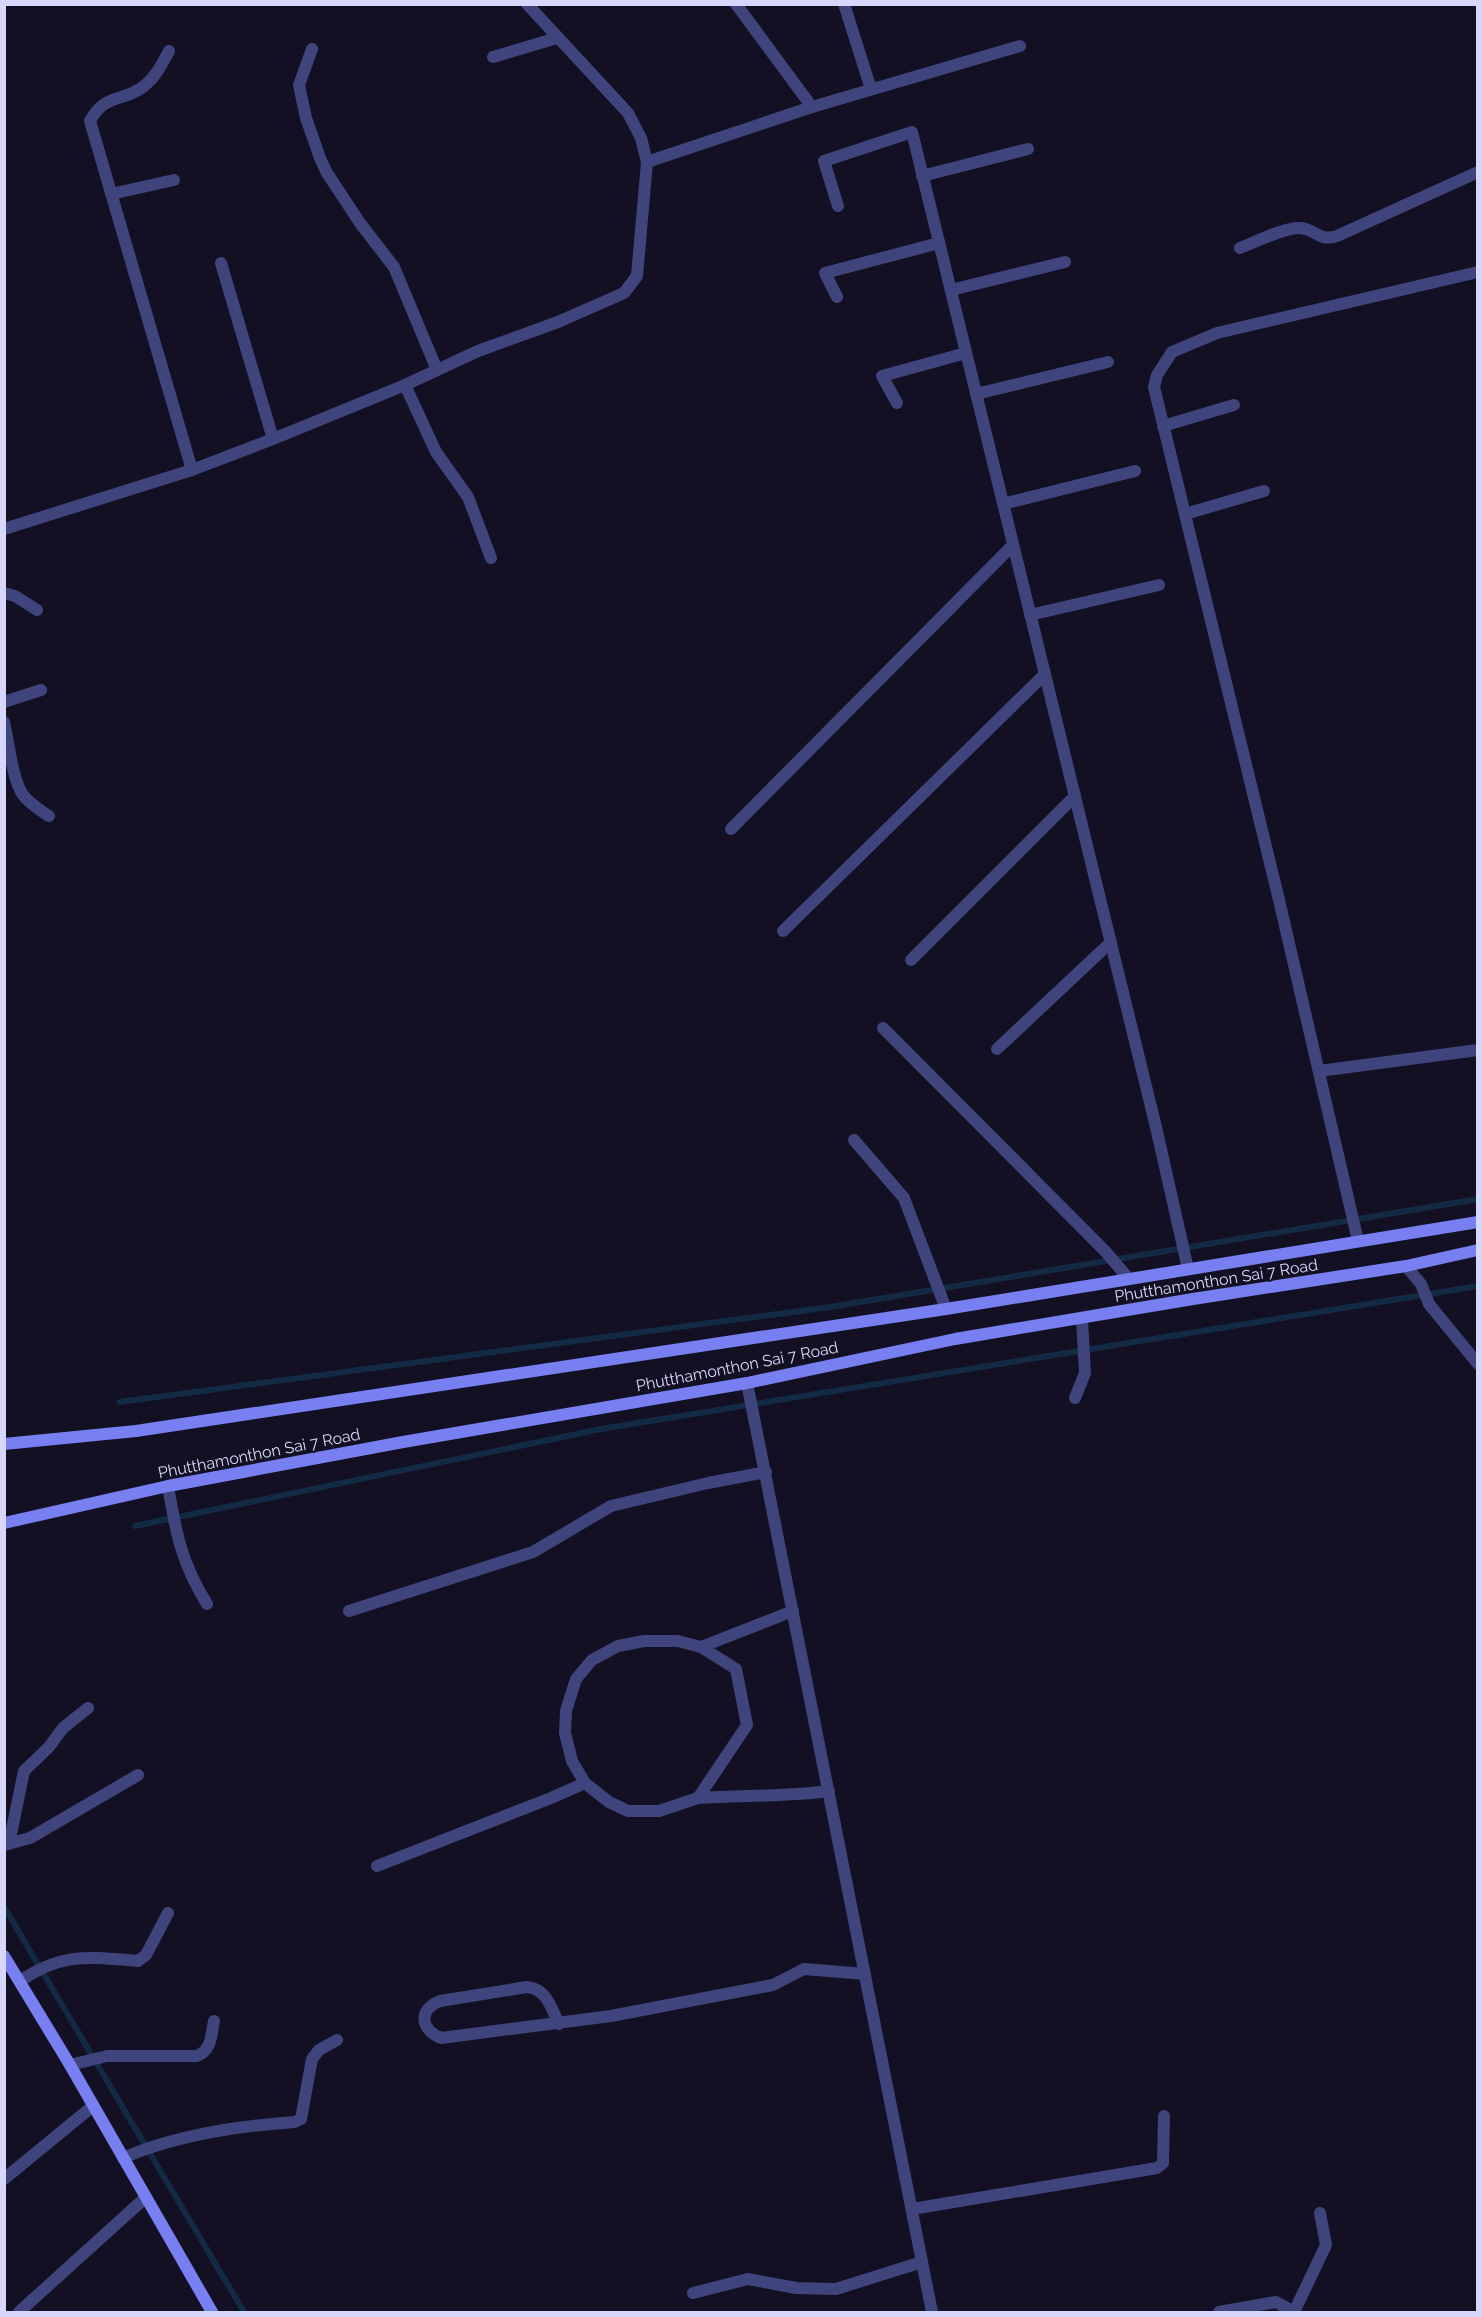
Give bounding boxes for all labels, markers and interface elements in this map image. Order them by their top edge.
street label: Phutthamonthon Sai 7 Road [1113,1255,1319,1306]
street label: Phutthamonthon Sai 7 Road [634,1338,840,1395]
street label: Phutthamonthon Sai 7 Road [156,1425,362,1482]

